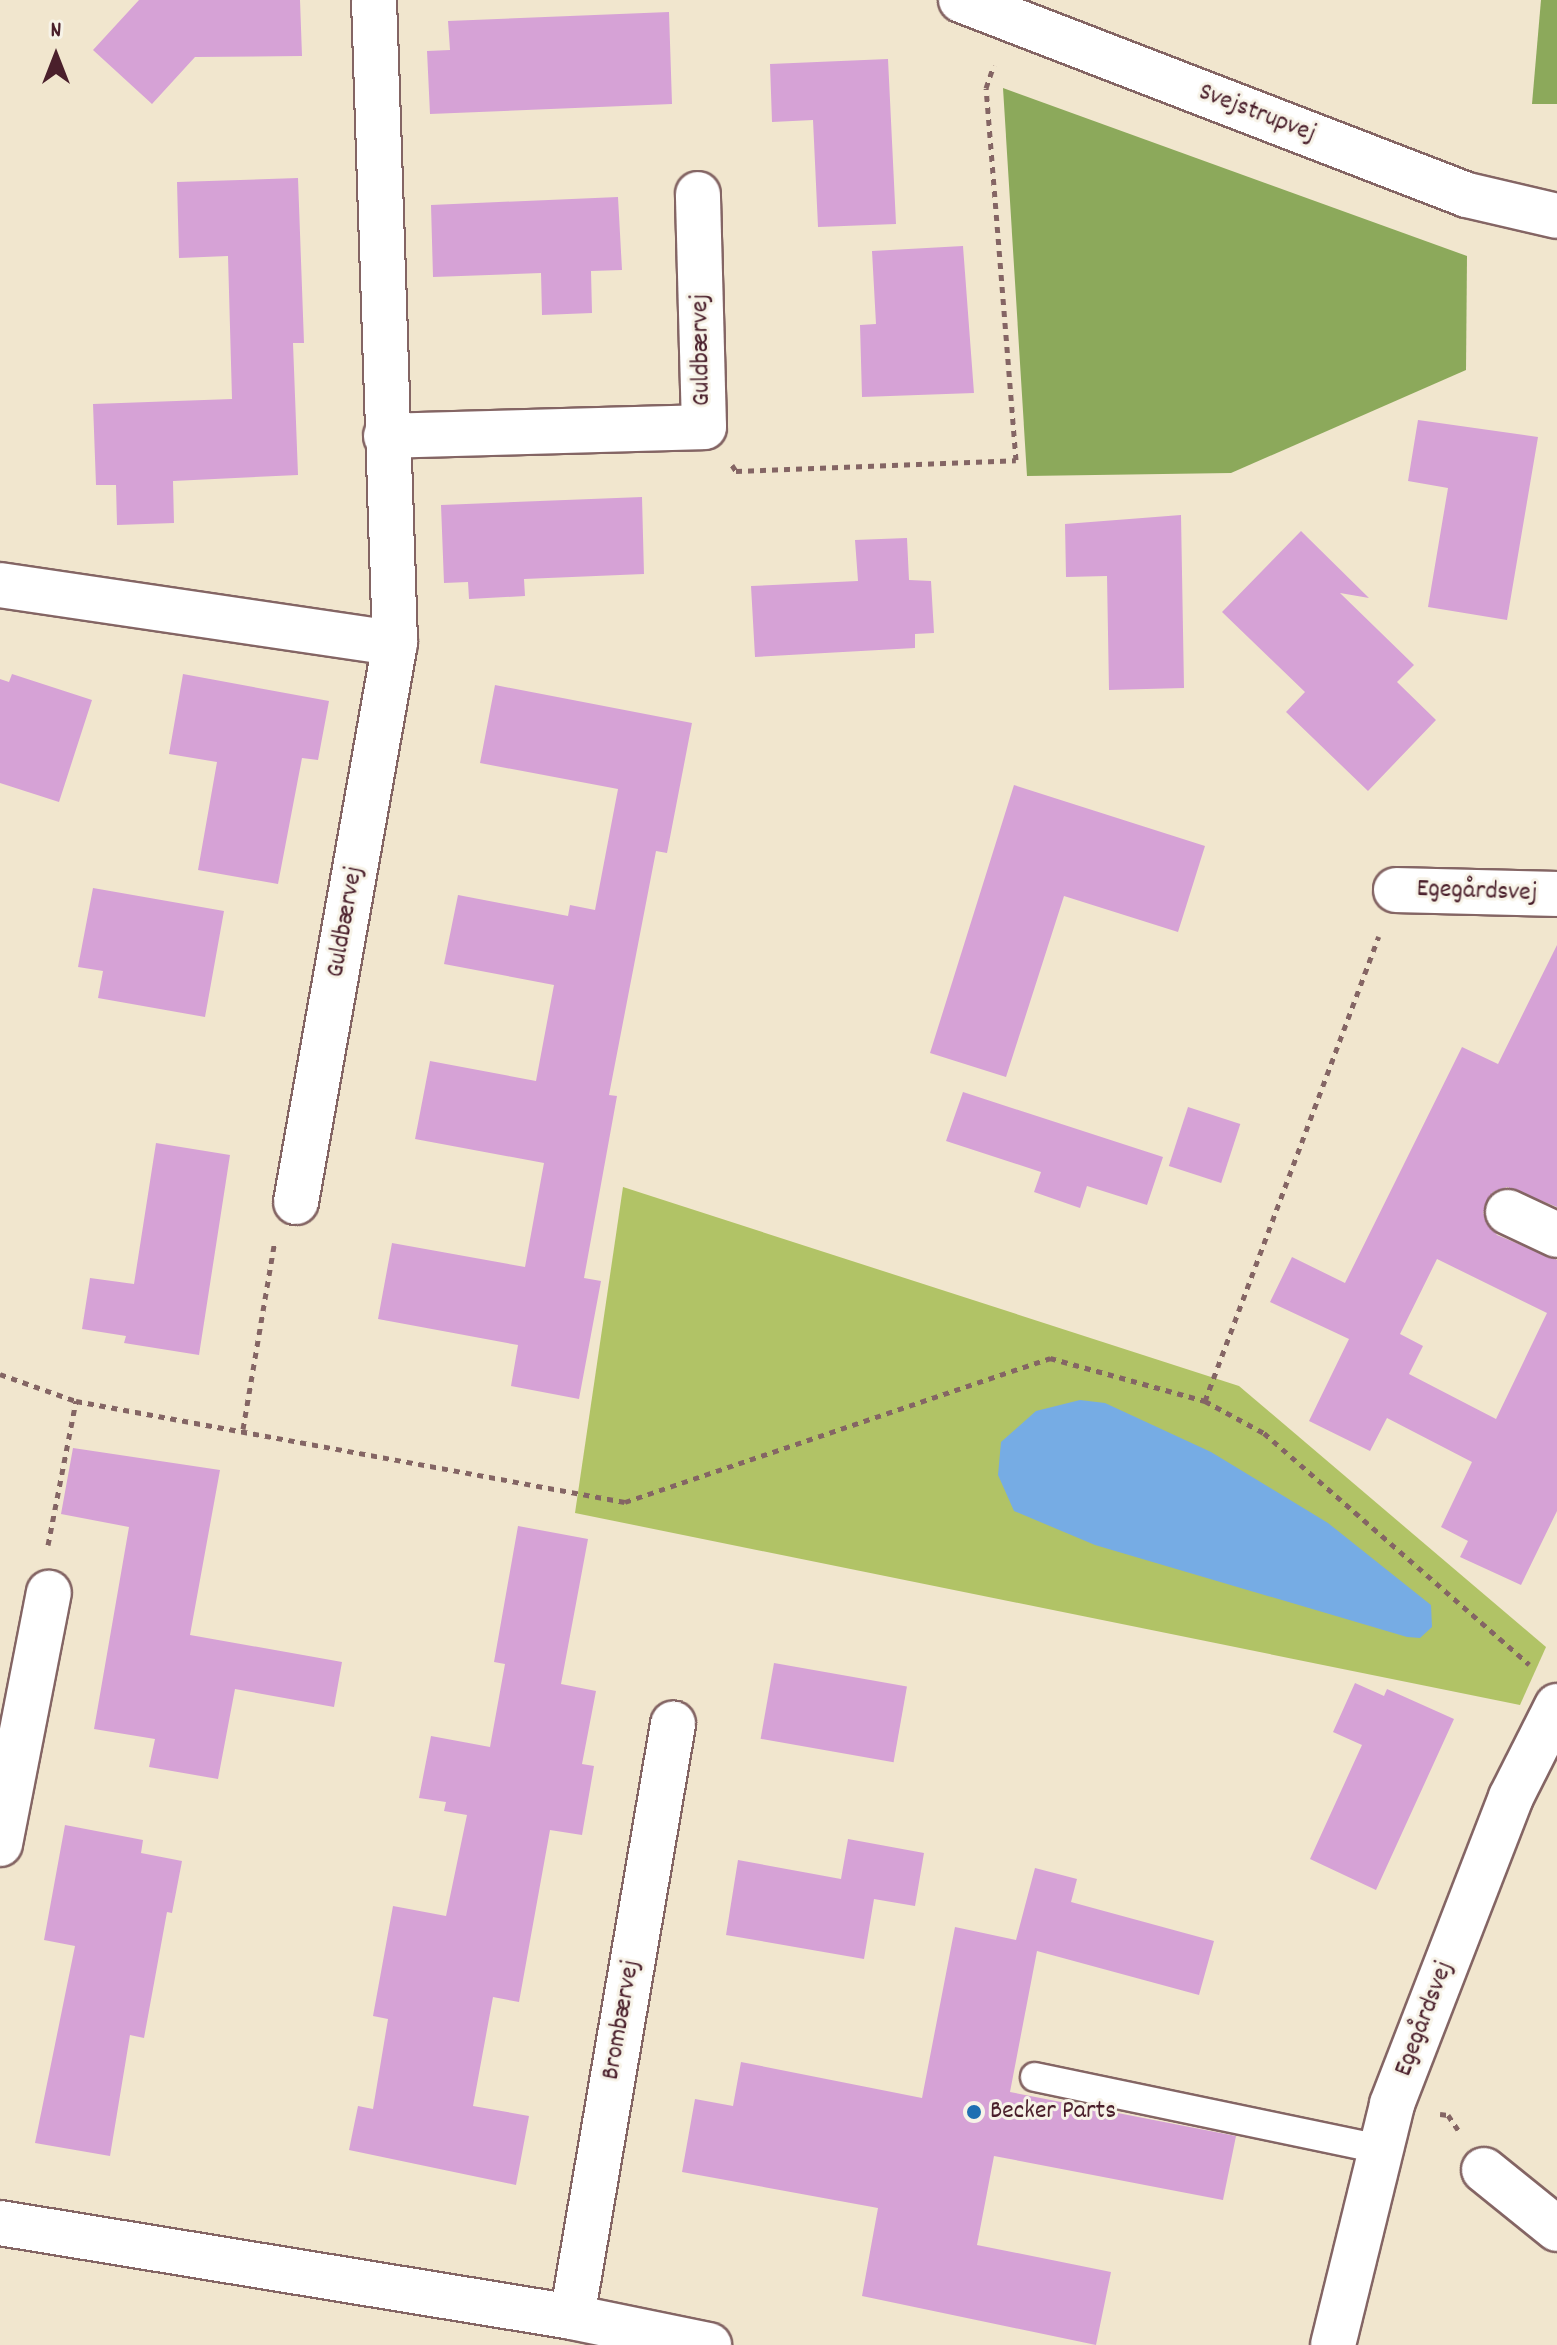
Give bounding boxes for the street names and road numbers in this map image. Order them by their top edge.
street label: Svejstrupvej [1194,77,1320,151]
street label: Guldbærvej [685,294,719,406]
street label: Guldbærvej [321,864,371,980]
street label: Egegårdsvej [1416,874,1538,910]
street label: Egegårdsvej [1389,1957,1461,2081]
street label: Brombærvej [596,1958,648,2082]

